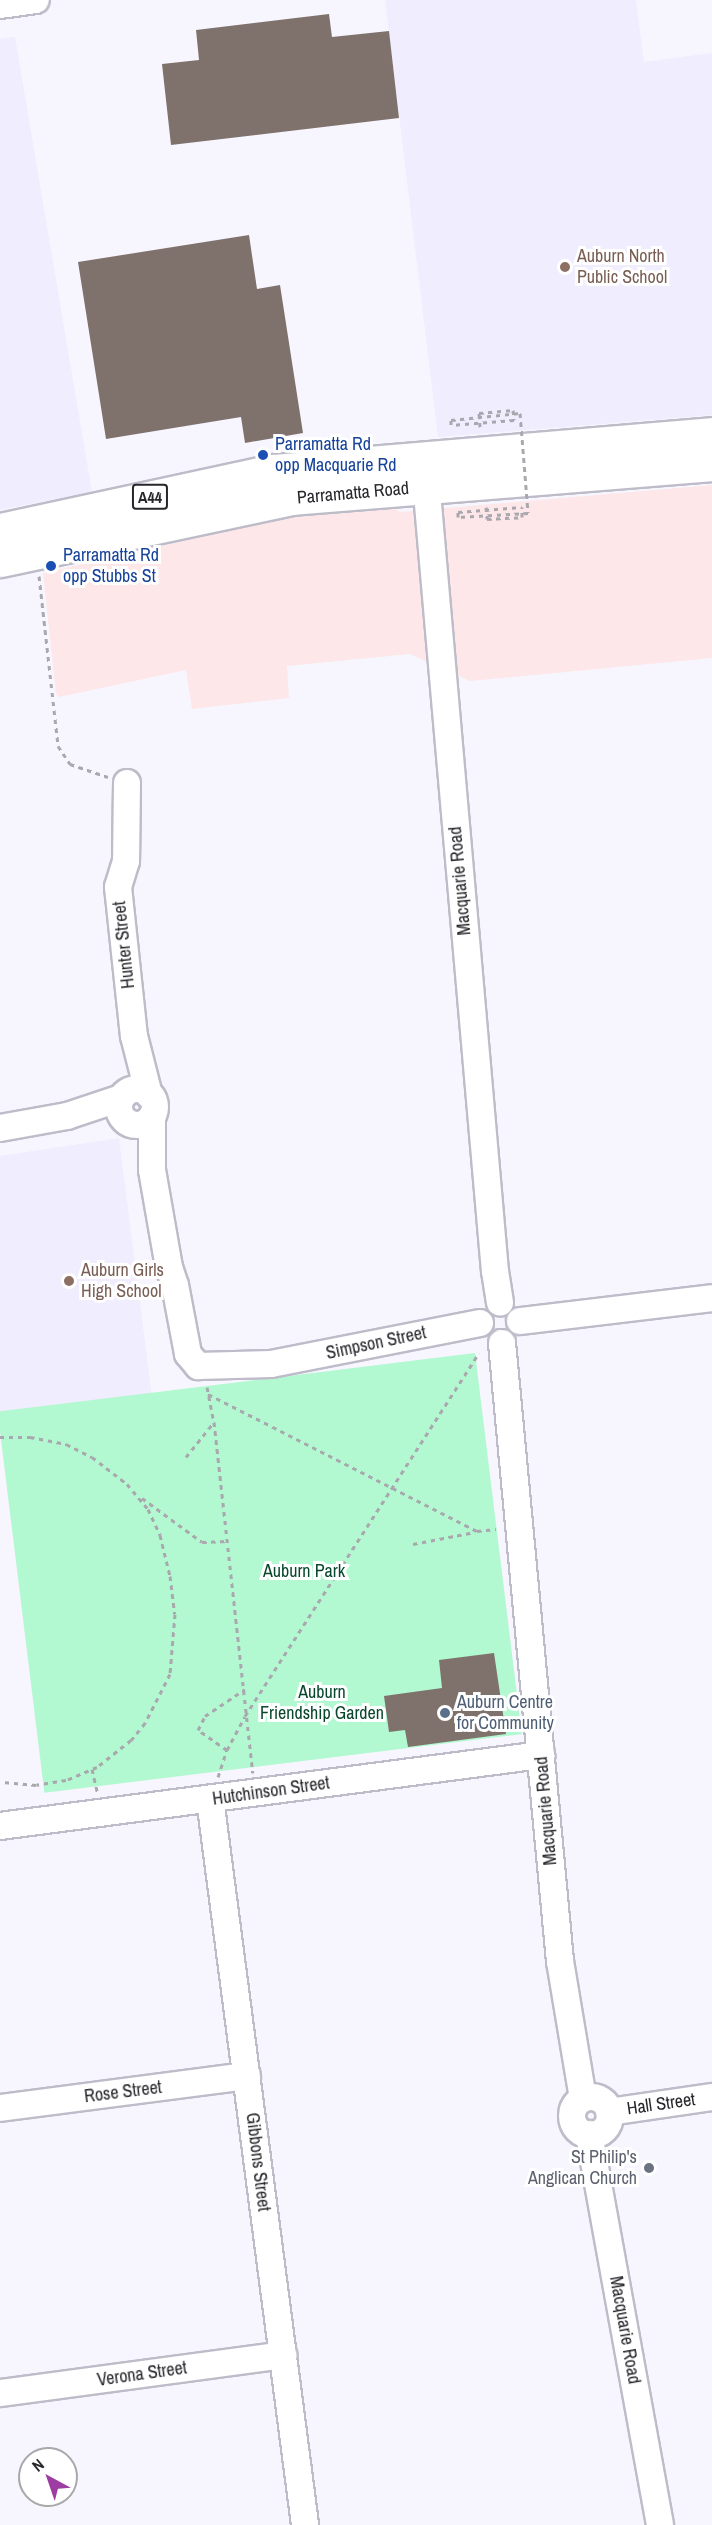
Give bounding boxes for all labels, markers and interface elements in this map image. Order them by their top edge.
place label: Auburn North Public School [577,246,667,288]
marker: Auburn North Public School [558,260,572,274]
place label: Parramatta Rd opp Macquarie Rd [275,434,396,476]
marker: Parramatta Rd opp Macquarie Rd [256,448,270,462]
street label: Parramatta Road [296,477,410,509]
road number: A44 [130,484,170,510]
place label: Parramatta Rd opp Stubbs St [63,545,159,588]
marker: Parramatta Rd opp Stubbs St [44,559,58,573]
street label: Macquarie Road [444,826,476,936]
street label: Hunter Street [109,900,139,990]
place label: Auburn Girls High School [81,1260,164,1302]
marker: Auburn Girls High School [62,1274,76,1288]
street label: Simpson Street [324,1322,428,1364]
park label: Auburn Park [263,1560,345,1582]
park label: Auburn Friendship Garden [260,1682,384,1724]
place label: Auburn Centre for Community [457,1692,554,1734]
marker: Auburn Centre for Community [438,1706,452,1720]
street label: Macquarie Road [530,1756,562,1866]
street label: Hutchinson Street [211,1772,331,1810]
street label: Rose Street [83,2077,163,2107]
street label: Hall Street [625,2089,697,2119]
street label: Gibbons Street [241,2111,275,2213]
place label: St Philip's Anglican Church [528,2147,637,2190]
marker: St Philip's Anglican Church [642,2161,656,2175]
street label: Macquarie Road [605,2274,645,2386]
street label: Verona Street [96,2357,188,2391]
north arrow [18,2447,78,2507]
text: N [27,2453,48,2476]

